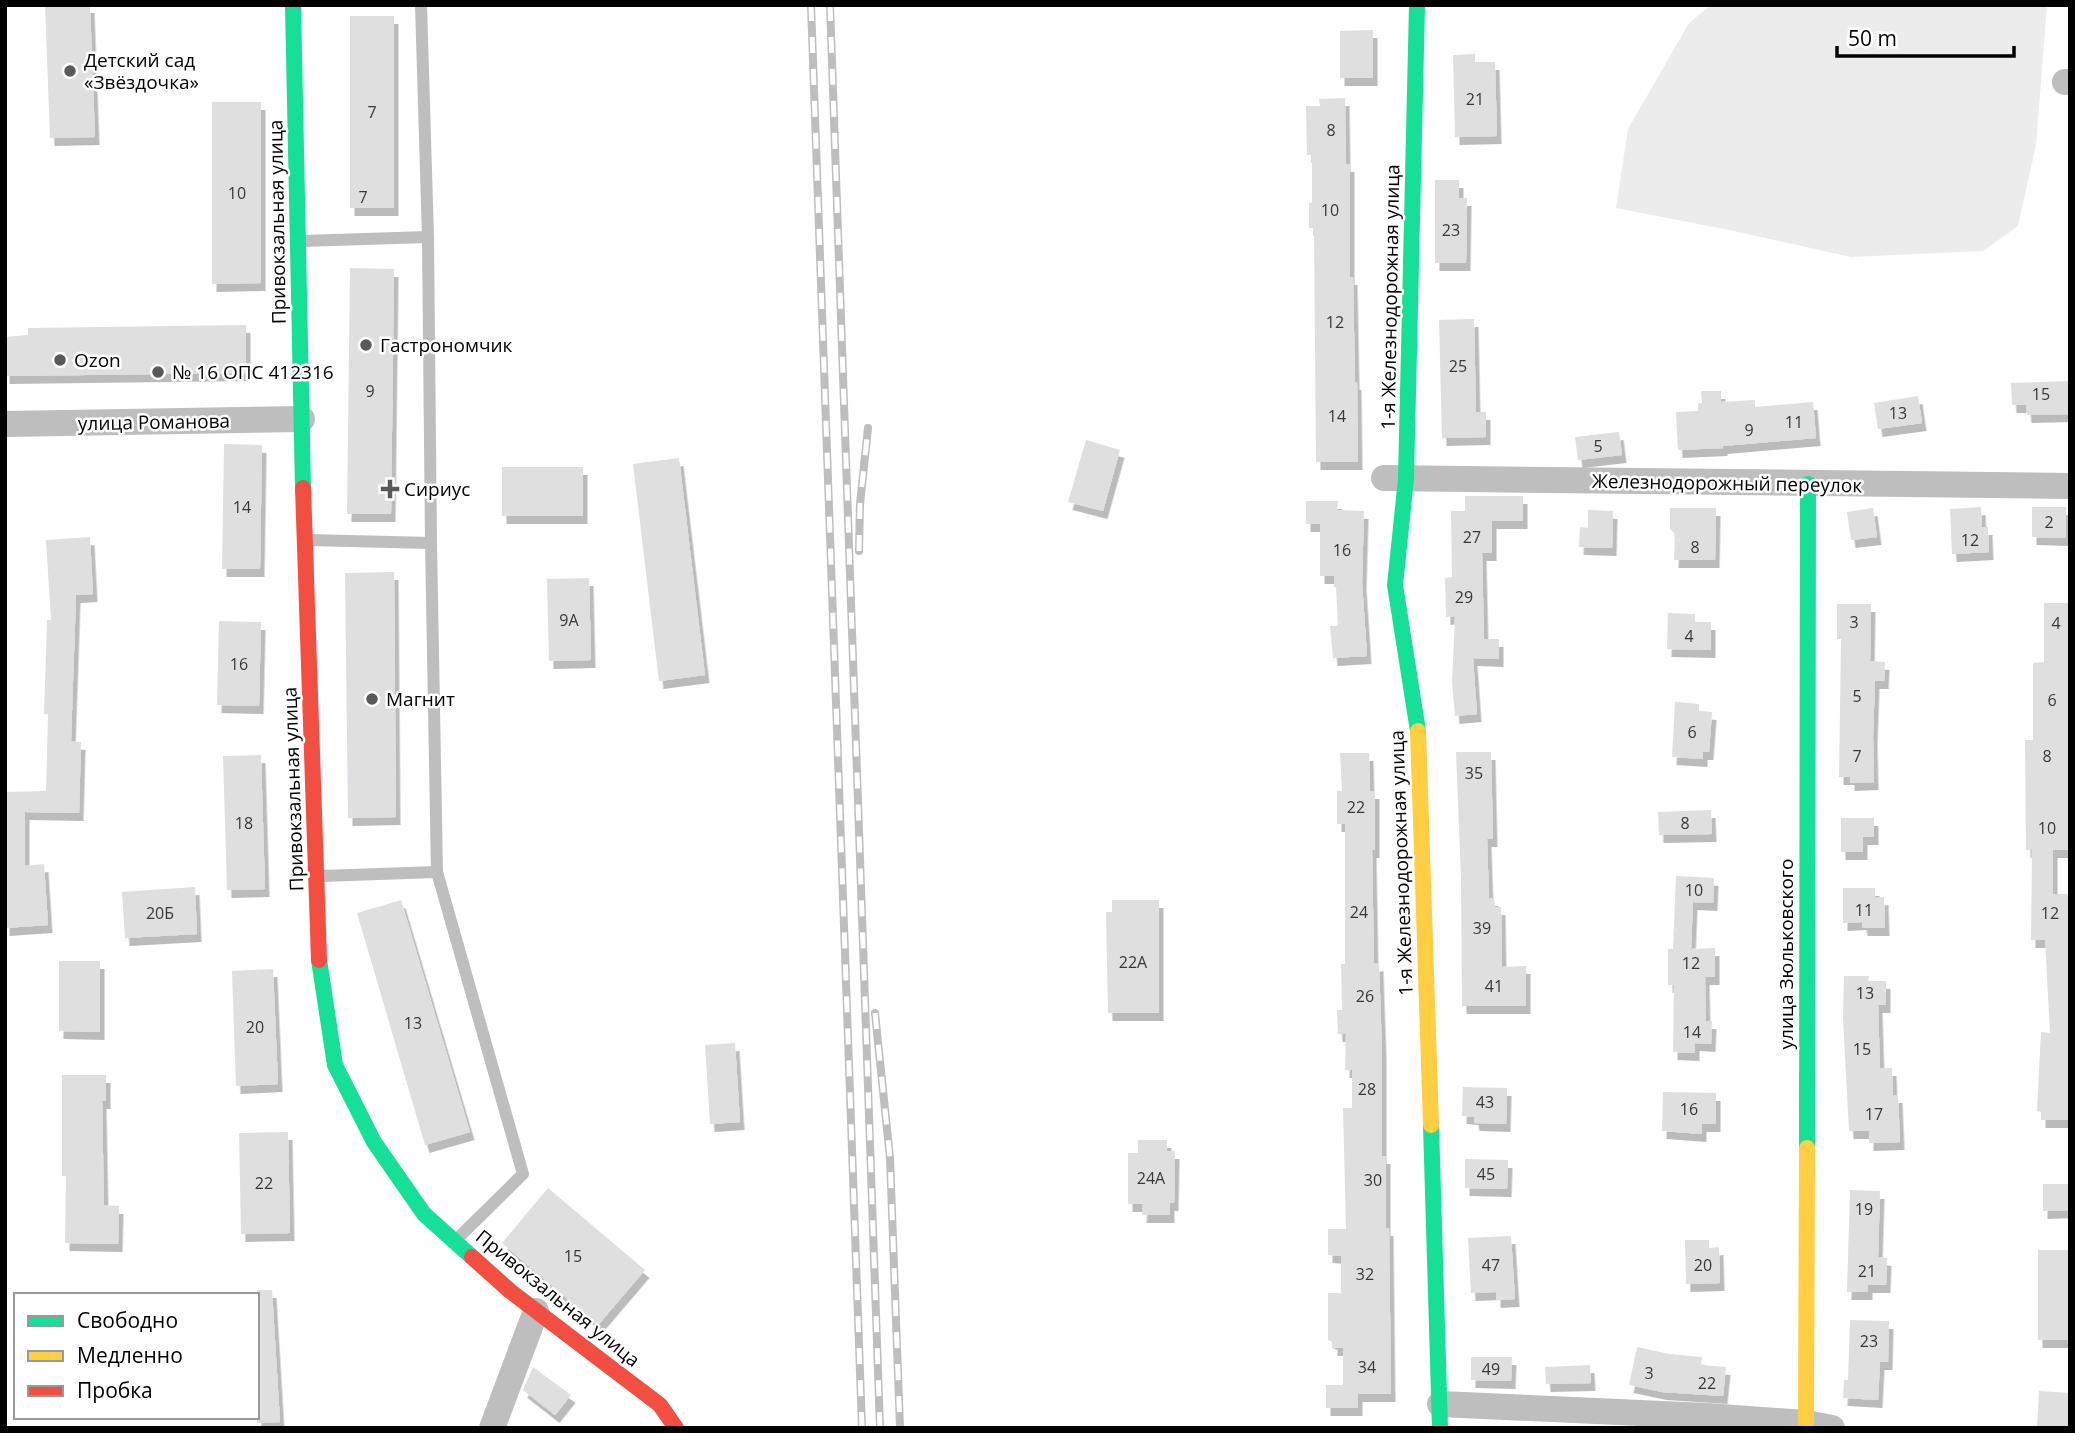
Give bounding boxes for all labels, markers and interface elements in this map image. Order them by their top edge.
scale bar [1837,14,2014,58]
text: 50 m [1848,24,1897,52]
place label: Детский сад «Звёздочка» [84,47,199,95]
marker: Детский сад «Звёздочка» [62,63,78,79]
house number: 21 [1466,88,1484,110]
house number: 7 [367,101,377,123]
house number: 8 [1326,119,1336,141]
street label: Привокзальная улица [262,120,292,324]
street label: 1-я Железнодорожная улица [1375,164,1405,430]
house number: 10 [228,182,246,204]
house number: 7 [358,186,368,208]
house number: 10 [1321,199,1339,221]
house number: 23 [1442,219,1460,241]
house number: 12 [1326,311,1344,333]
place label: Гастрономчик [380,332,513,358]
marker: Гастрономчик [358,337,374,353]
place label: Ozon [74,347,121,373]
marker: Ozon [52,352,68,368]
house number: 25 [1449,355,1467,377]
place label: № 16 ОПС 412316 [172,359,334,385]
marker: № 16 ОПС 412316 [150,364,166,380]
house number: 9 [365,380,375,402]
house number: 15 [2032,383,2050,405]
house number: 13 [1889,402,1907,424]
house number: 14 [1328,405,1346,427]
street label: улица Романова [78,408,230,436]
house number: 11 [1785,411,1803,433]
house number: 9 [1744,419,1754,441]
house number: 5 [1593,435,1603,457]
street label: Железнодорожный переулок [1592,468,1862,498]
place label: Сириус [404,476,470,502]
marker: Сириус [382,481,398,497]
house number: 14 [233,496,251,518]
house number: 2 [2044,511,2054,533]
house number: 27 [1463,526,1481,548]
house number: 12 [1961,529,1979,551]
house number: 8 [1690,536,1700,558]
house number: 16 [1333,539,1351,561]
house number: 29 [1455,586,1473,608]
house number: 9А [559,609,580,631]
house number: 3 [1849,611,1859,633]
house number: 4 [2051,612,2061,634]
house number: 4 [1684,625,1694,647]
house number: 16 [230,653,248,675]
house number: 5 [1852,685,1862,707]
street label: Привокзальная улица [276,686,310,892]
place label: Магнит [386,686,455,712]
house number: 6 [2047,689,2057,711]
marker: Магнит [364,691,380,707]
house number: 6 [1687,721,1697,743]
street label: 1-я Железнодорожная улица [1383,730,1419,996]
house number: 7 [1852,745,1862,767]
house number: 8 [2042,745,2052,767]
house number: 35 [1465,762,1483,784]
house number: 22 [1347,796,1365,818]
house number: 18 [235,812,253,834]
house number: 8 [1680,812,1690,834]
house number: 10 [2038,817,2056,839]
street label: улица Зюльковского [1773,859,1799,1049]
house number: 10 [1685,879,1703,901]
house number: 11 [1855,899,1873,921]
house number: 24 [1350,901,1368,923]
house number: 20Б [146,902,174,924]
house number: 12 [2041,902,2059,924]
house number: 39 [1473,917,1491,939]
house number: 22А [1119,951,1148,973]
house number: 12 [1682,952,1700,974]
house number: 41 [1485,975,1503,997]
house number: 13 [1856,982,1874,1004]
house number: 26 [1356,985,1374,1007]
house number: 13 [404,1012,422,1034]
house number: 20 [246,1016,264,1038]
house number: 14 [1683,1021,1701,1043]
house number: 15 [1853,1038,1871,1060]
house number: 28 [1358,1078,1376,1100]
house number: 43 [1476,1091,1494,1113]
house number: 16 [1680,1098,1698,1120]
house number: 17 [1865,1103,1883,1125]
house number: 45 [1477,1163,1495,1185]
house number: 24А [1137,1167,1166,1189]
house number: 30 [1364,1169,1382,1191]
house number: 22 [255,1172,273,1194]
house number: 19 [1855,1198,1873,1220]
street label: Привокзальная улица [470,1224,646,1372]
house number: 15 [564,1245,582,1267]
house number: 47 [1482,1254,1500,1276]
house number: 20 [1694,1254,1712,1276]
house number: 21 [1858,1260,1876,1282]
house number: 32 [1356,1263,1374,1285]
legend [14,1293,259,1419]
text: Свободно [77,1306,178,1334]
house number: 23 [1860,1330,1878,1352]
text: Медленно [77,1341,183,1369]
house number: 34 [1358,1356,1376,1378]
house number: 49 [1482,1358,1500,1380]
house number: 3 [1644,1362,1654,1384]
house number: 22 [1698,1372,1716,1394]
text: Пробка [77,1376,153,1404]

